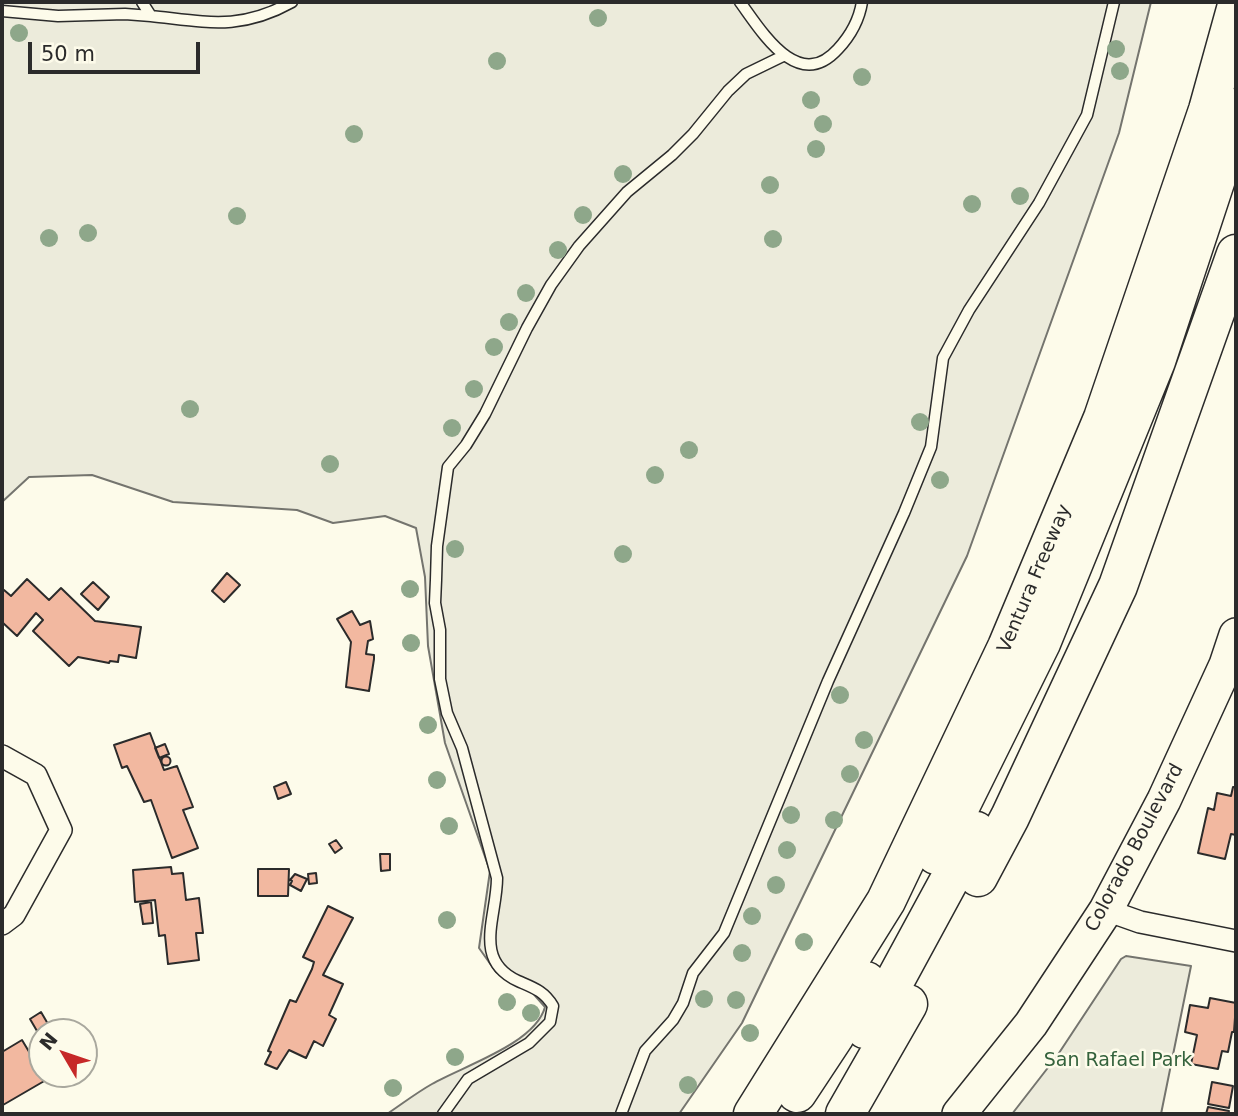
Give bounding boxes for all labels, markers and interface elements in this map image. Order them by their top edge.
scale bar [32,28,203,72]
text: 50 m [41,42,95,66]
street label: Ventura Freeway [993,501,1077,657]
street label: Colorado Boulevard [1081,760,1189,936]
north arrow [28,1018,98,1088]
text: N [35,1028,62,1054]
park label: San Rafael Park [1044,1050,1192,1072]

